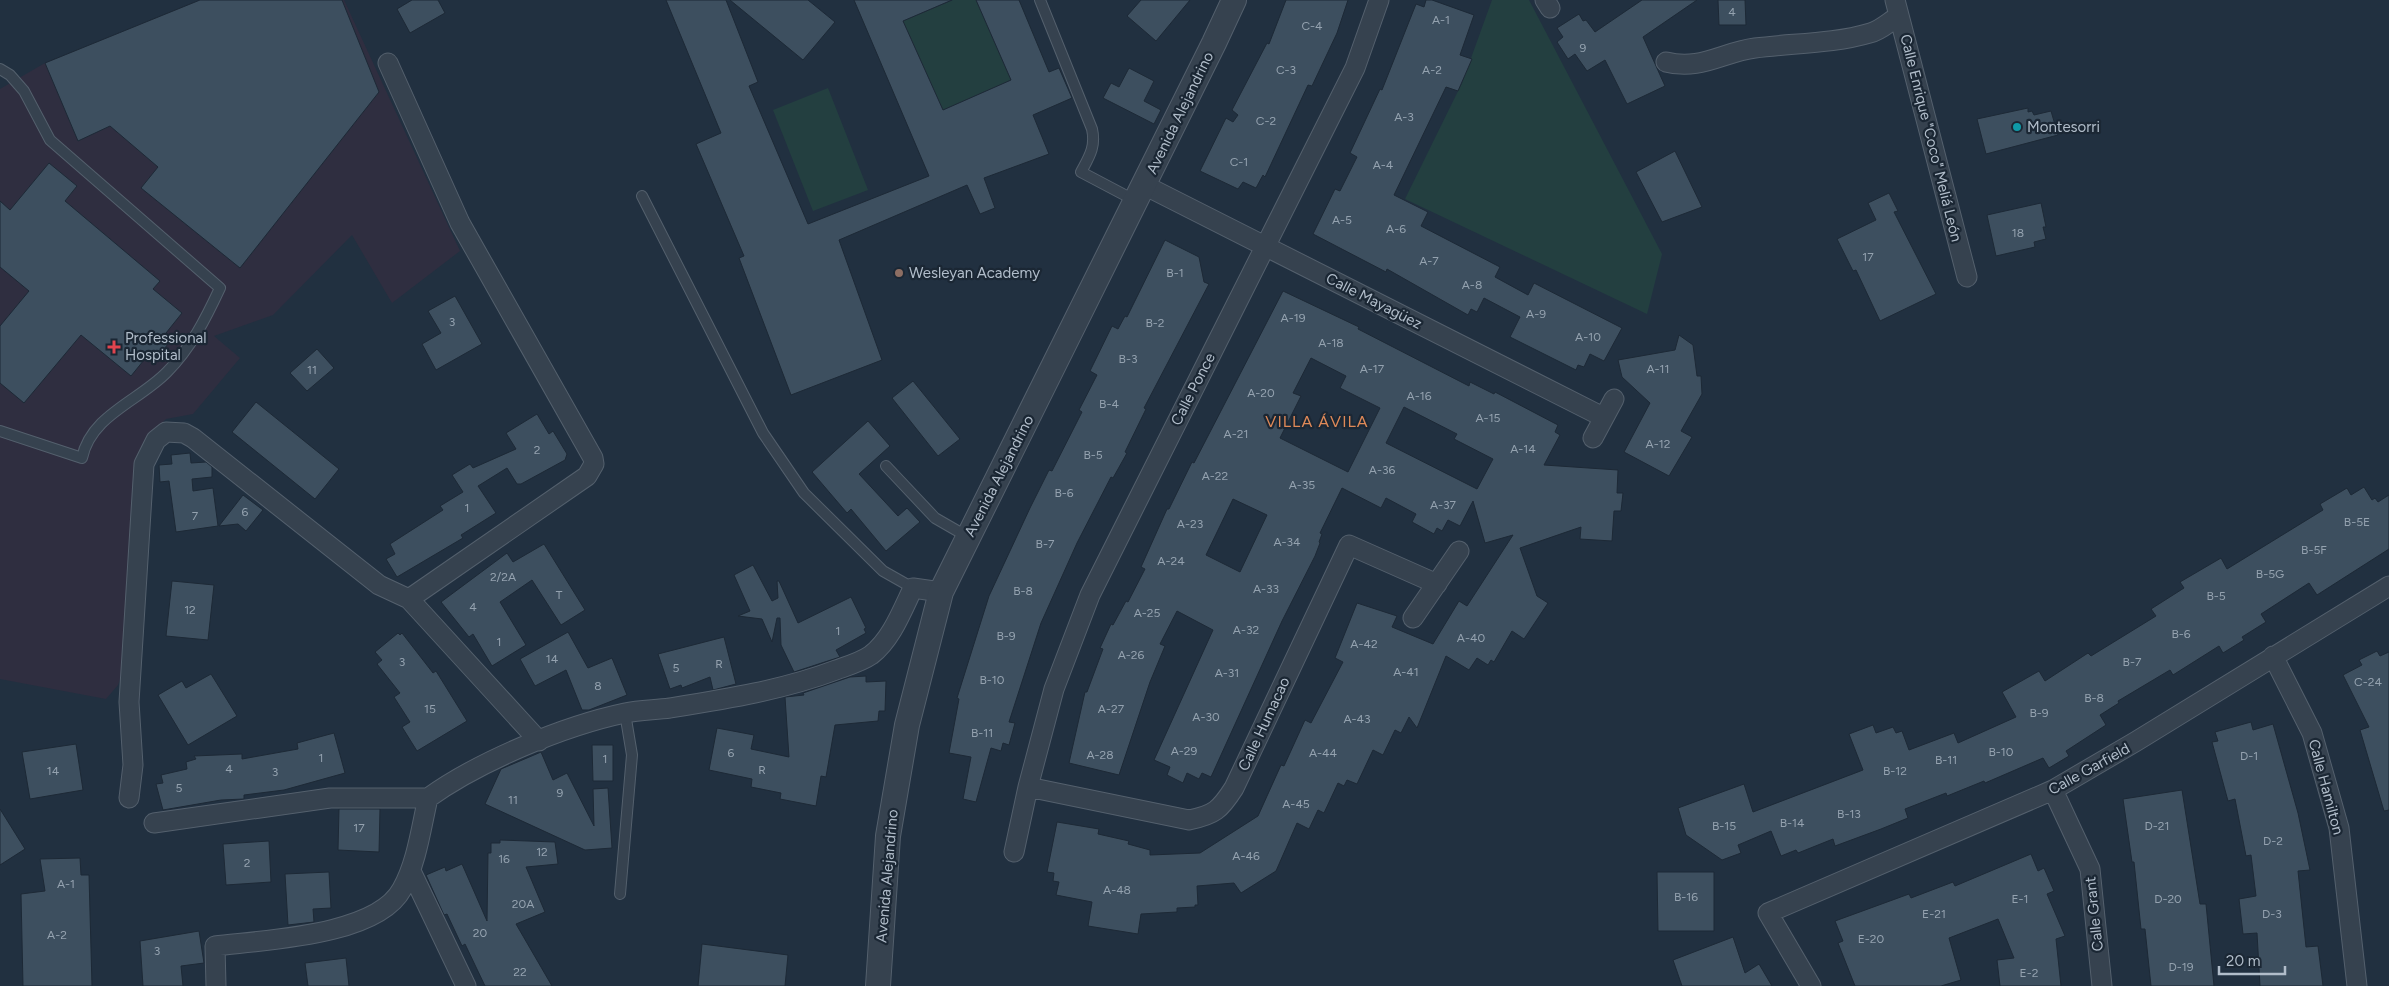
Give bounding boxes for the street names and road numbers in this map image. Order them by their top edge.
street label: Calle Enrique "Coco" Meliá León [1896,32,1966,244]
street label: Avenida Alejandrino [1143,49,1218,177]
street label: Calle Mayagüez [1323,269,1425,333]
street label: Calle Ponce [1167,350,1219,428]
street label: Avenida Alejandrino [961,412,1038,540]
street label: Calle Humacao [1234,674,1294,774]
street label: Calle Hamilton [2305,737,2347,837]
street label: Calle Garfield [2045,739,2133,799]
street label: Avenida Alejandrino [872,808,902,943]
street label: Calle Grant [2081,875,2107,952]

